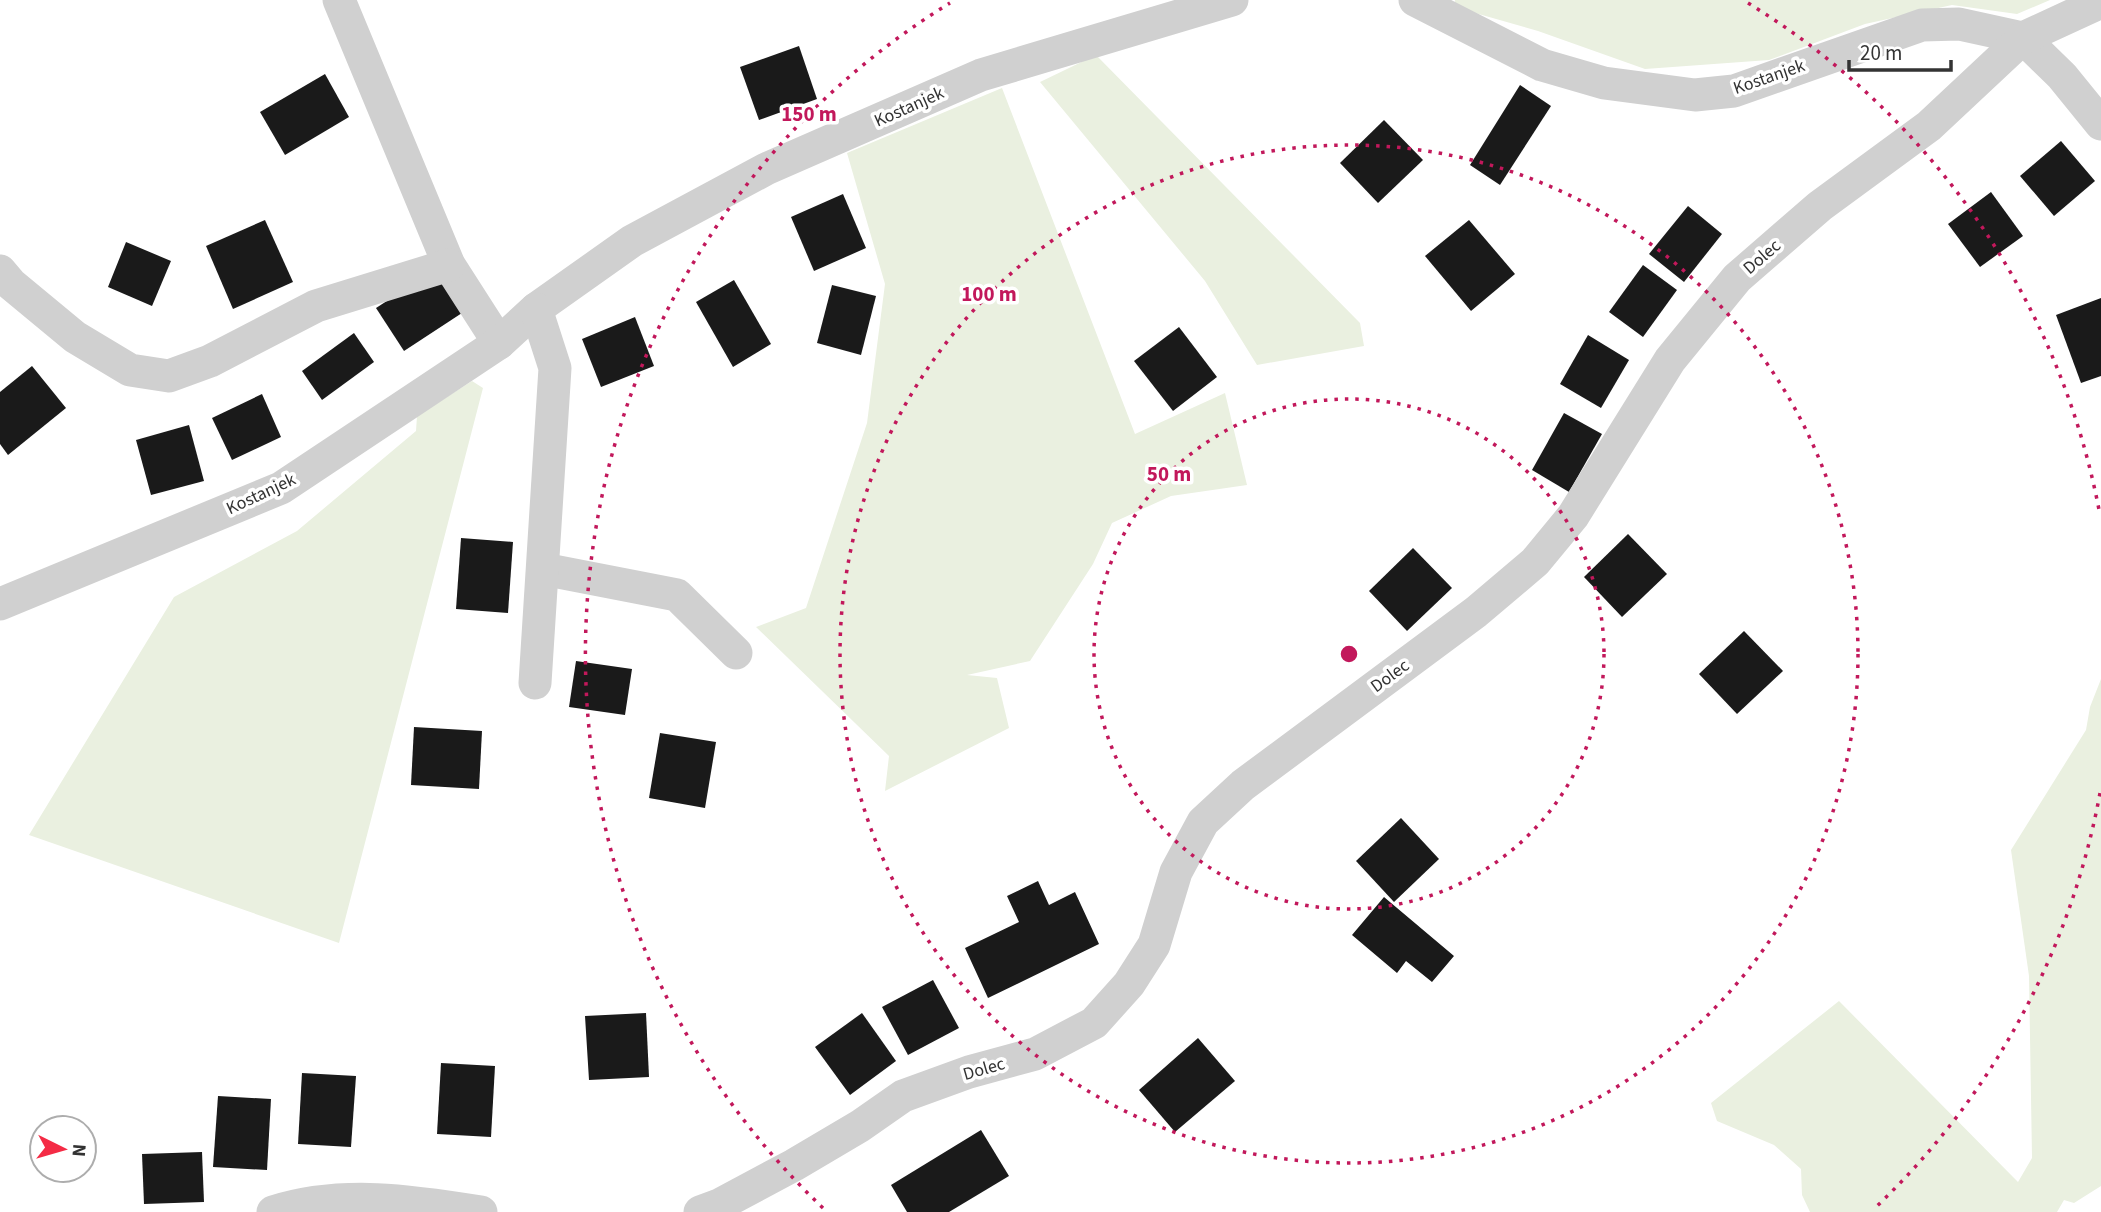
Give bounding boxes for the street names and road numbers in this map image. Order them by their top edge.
street label: Kostanjek [1730,53,1808,101]
street label: Kostanjek [870,80,948,133]
street label: Dolec [1738,234,1786,280]
street label: Kostanjek [222,467,300,521]
street label: Dolec [1365,653,1415,699]
street label: Dolec [960,1051,1008,1087]

